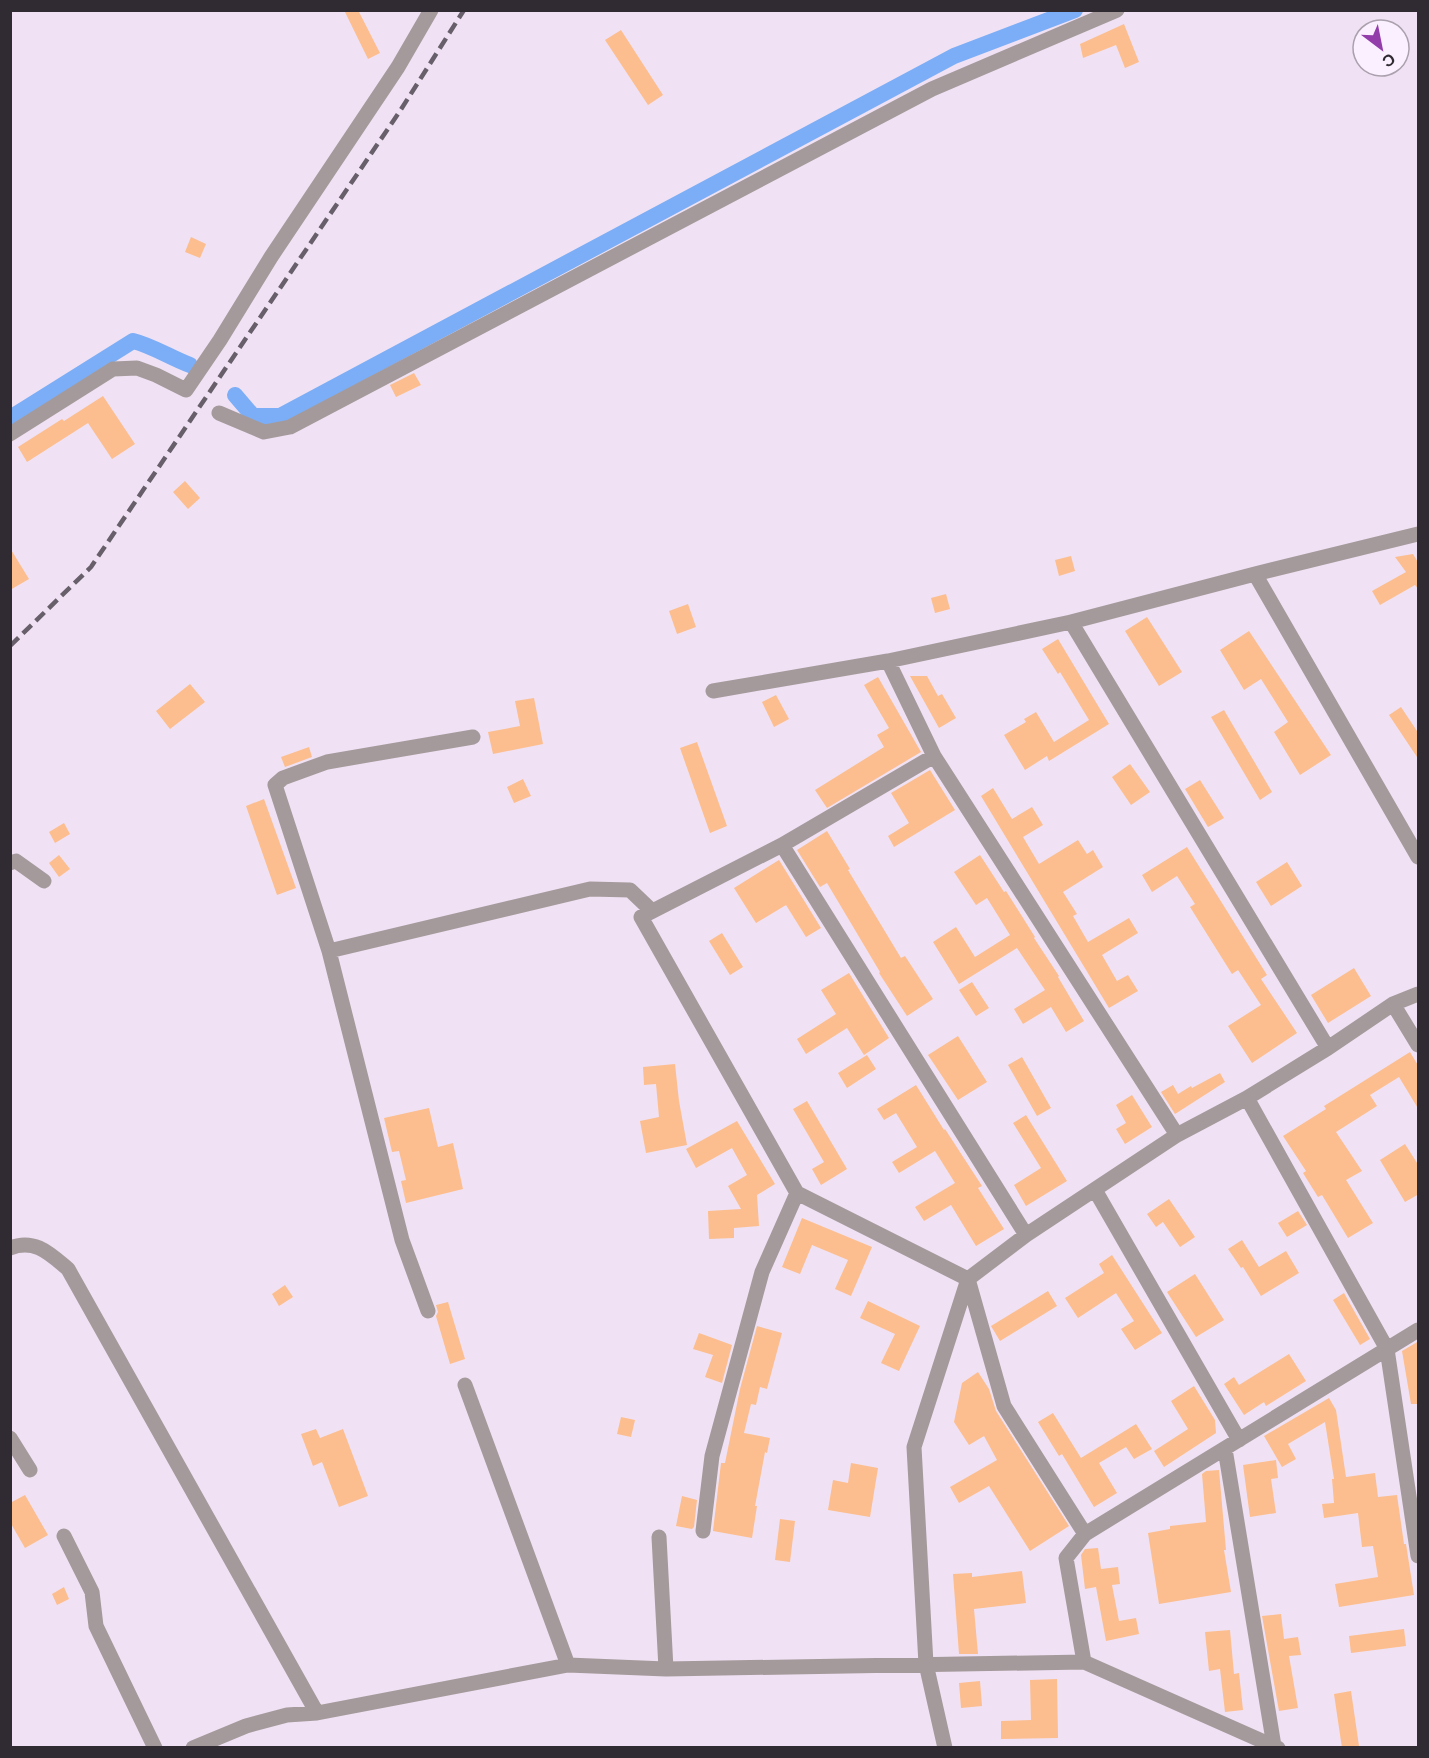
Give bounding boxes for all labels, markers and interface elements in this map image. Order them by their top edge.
north arrow [1351,18,1411,78]
text: С [1378,49,1399,72]

